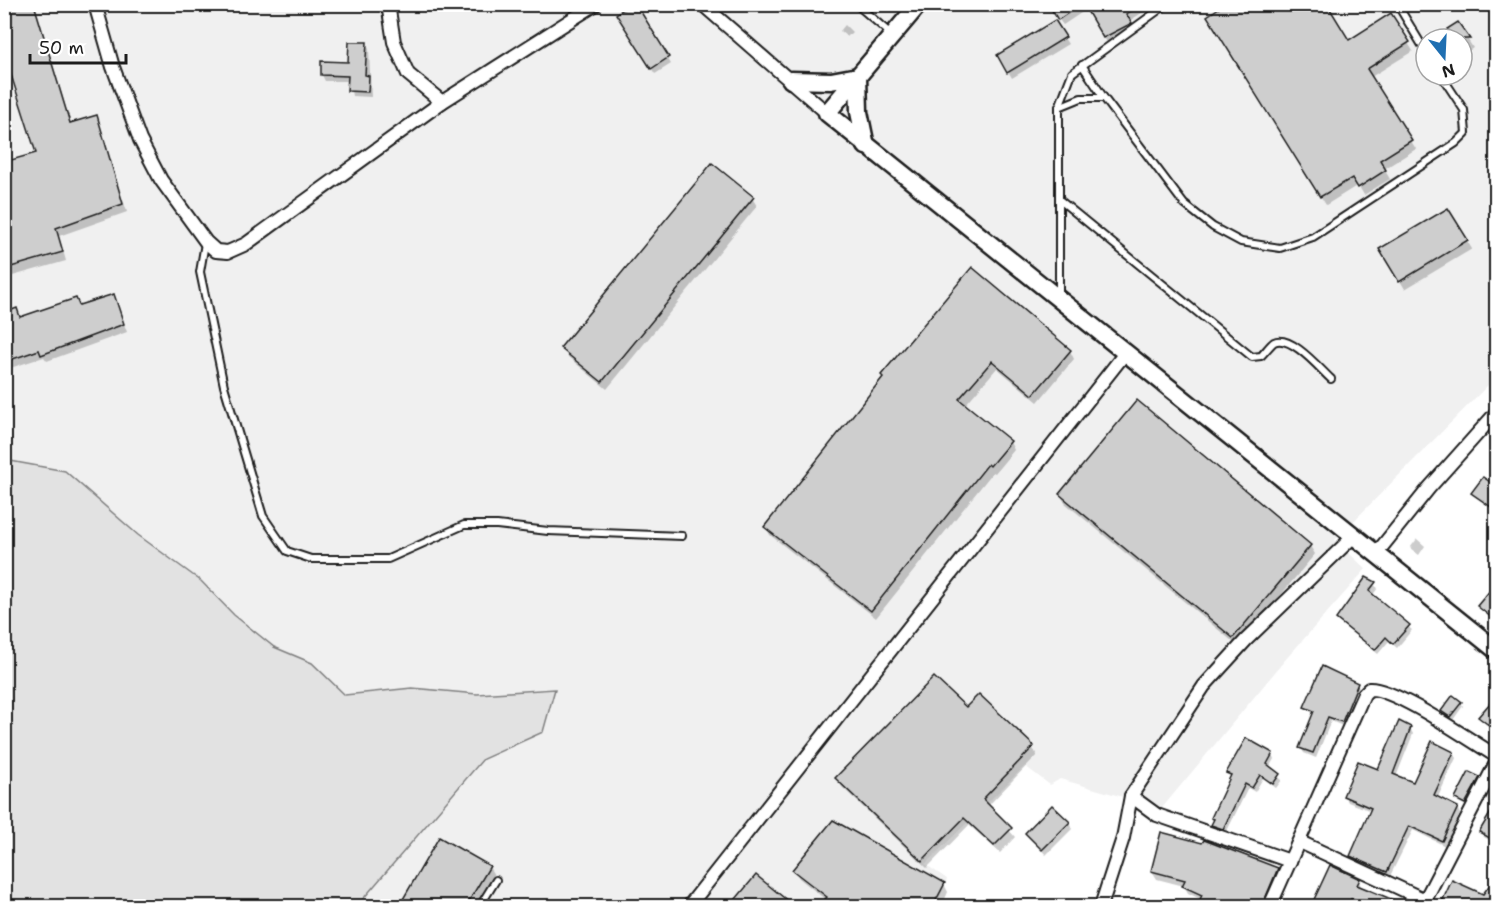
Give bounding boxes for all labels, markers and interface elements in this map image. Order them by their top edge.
scale bar [30,27,126,65]
north arrow [1414,27,1474,87]
text: 50 m [39,36,84,60]
text: N [1439,59,1458,83]

